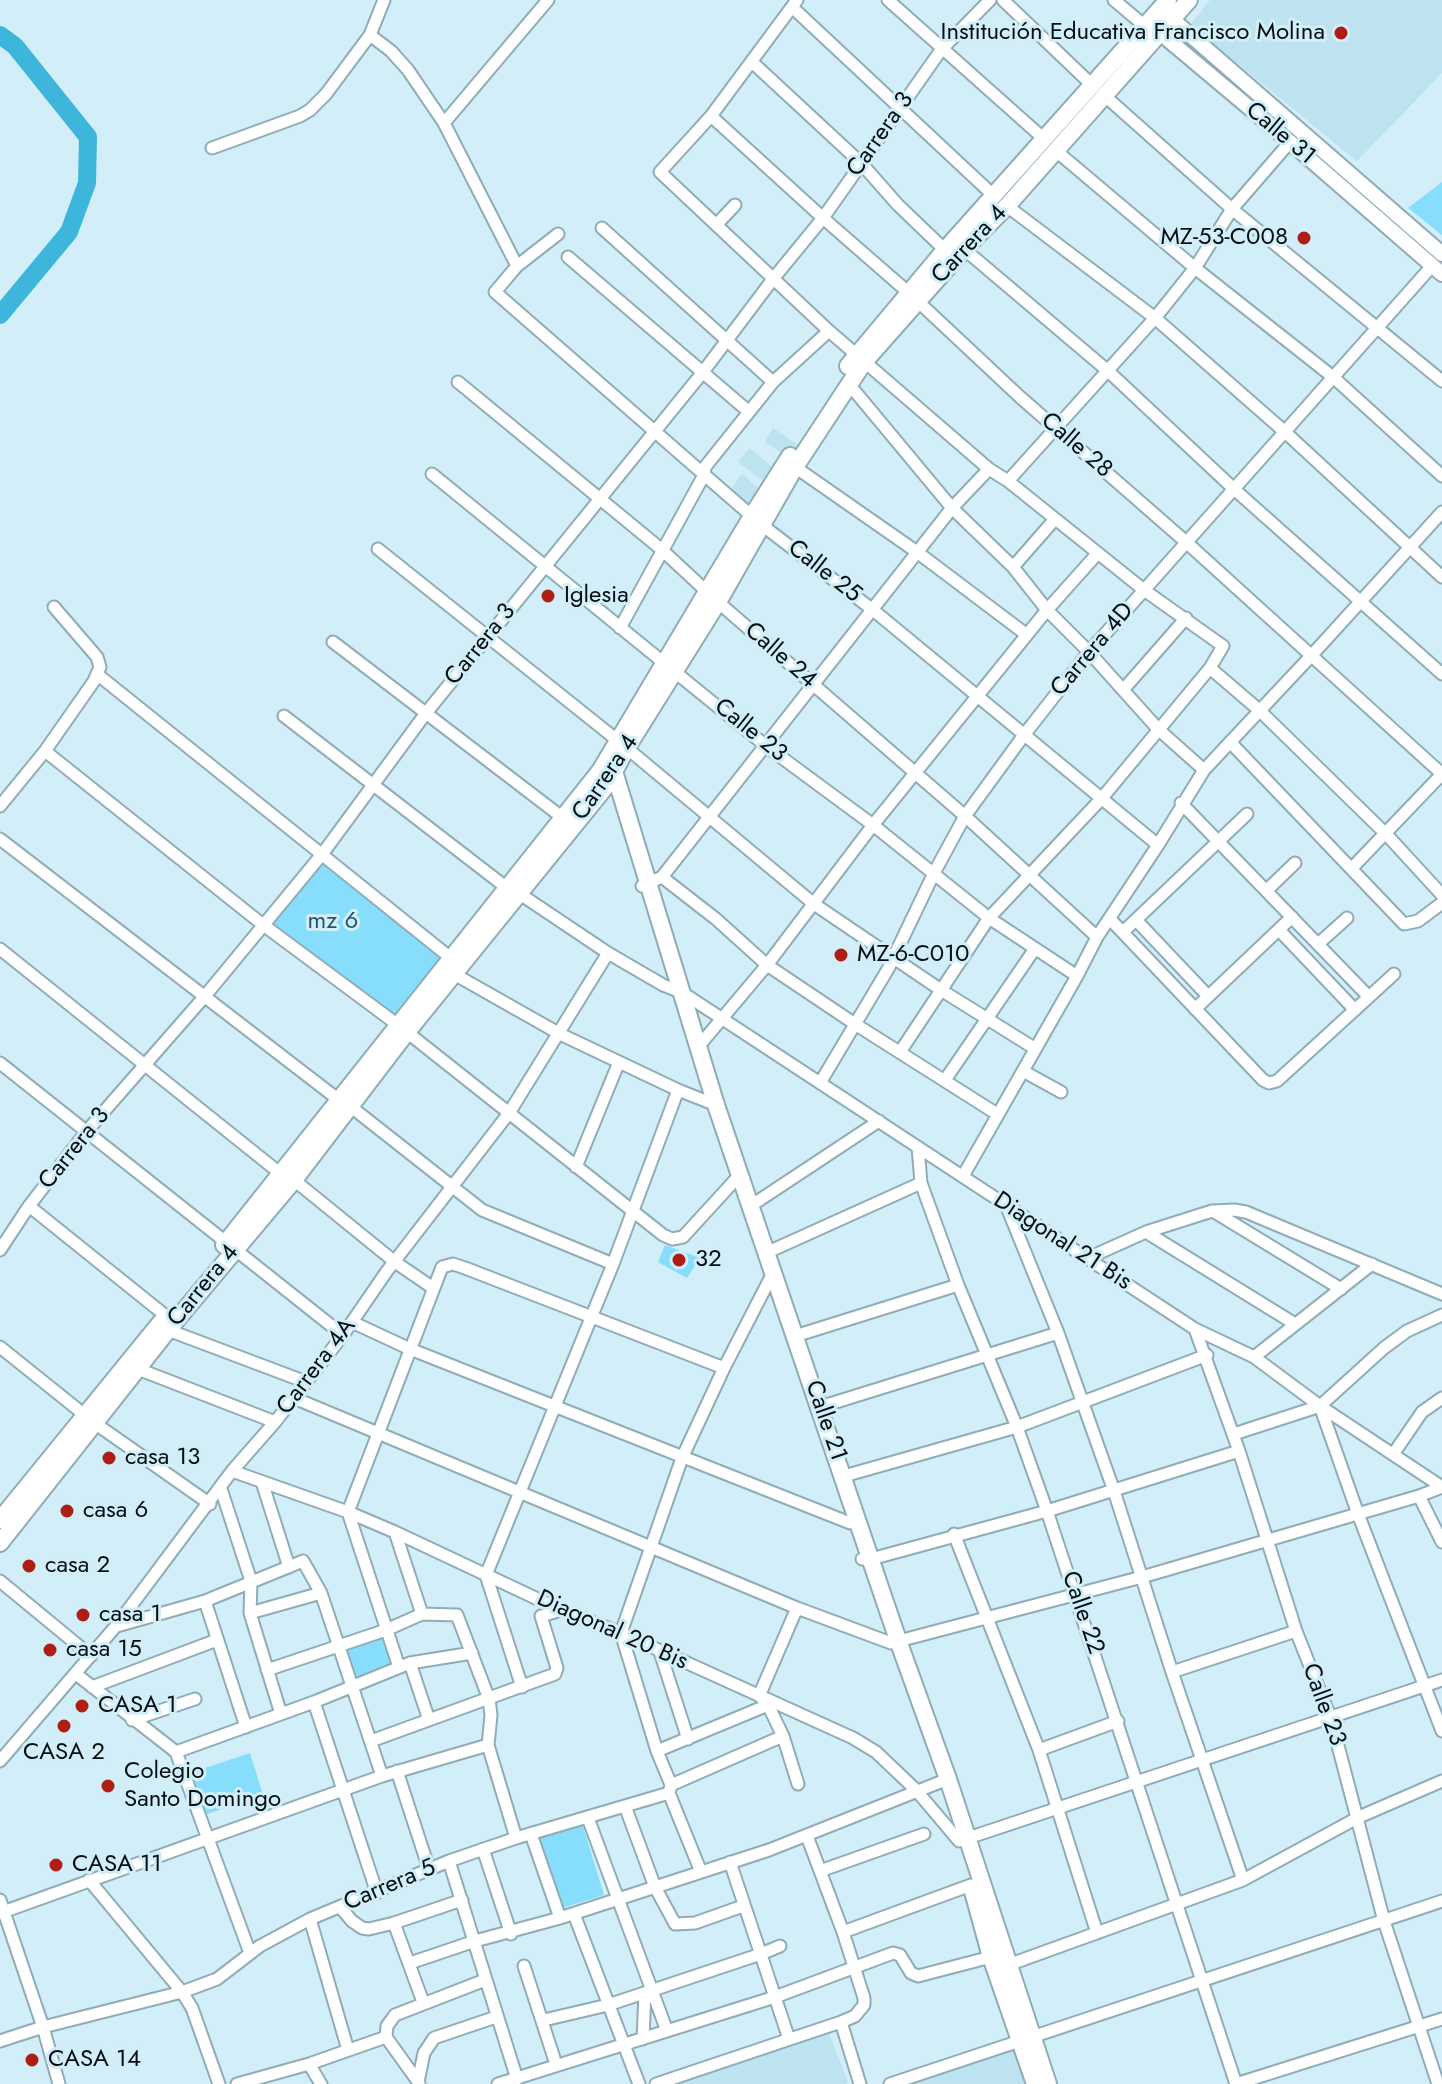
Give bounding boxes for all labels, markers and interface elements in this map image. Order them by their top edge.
place label: Institución Educativa Francisco Molina [941,19,1325,47]
marker: Institución Educativa Francisco Molina [1332,24,1350,42]
street label: Carrera 3 [842,87,920,183]
street label: Calle 31 [1239,96,1321,172]
street label: Carrera 4 [926,200,1014,290]
place label: MZ-53-C008 [1160,224,1288,252]
marker: MZ-53-C008 [1295,229,1313,247]
street label: Calle 28 [1034,407,1118,485]
street label: Calle 25 [781,534,867,610]
place label: Iglesia [564,582,629,610]
marker: Iglesia [539,587,557,605]
street label: Carrera 4D [1045,597,1141,703]
street label: Carrera 3 [439,598,523,692]
street label: Calle 24 [738,617,822,695]
street label: Calle 23 [708,693,792,769]
street label: Carrera 4 [567,730,645,826]
park label: mz 6 [308,908,358,936]
place label: MZ-6-C010 [857,941,969,969]
marker: MZ-6-C010 [832,946,850,964]
street label: Carrera 3 [33,1102,117,1196]
street label: Diagonal 21 Bis [988,1187,1136,1297]
street label: Carrera 4 [162,1239,246,1333]
place label: 32 [695,1246,722,1274]
marker: 32 [670,1251,688,1269]
street label: Carrera 4A [271,1313,363,1421]
street label: Calle 21 [798,1377,852,1465]
place label: casa 13 [125,1444,200,1472]
marker: casa 13 [100,1449,118,1467]
place label: casa 6 [83,1497,148,1525]
marker: casa 6 [58,1502,76,1520]
place label: casa 2 [45,1552,110,1580]
marker: casa 2 [20,1557,38,1575]
street label: Calle 22 [1054,1568,1110,1658]
street label: Diagonal 20 Bis [532,1585,692,1677]
place label: casa 1 [99,1601,161,1629]
marker: casa 1 [74,1606,92,1624]
place label: casa 15 [66,1636,142,1664]
marker: casa 15 [41,1641,59,1659]
street label: Calle 23 [1295,1660,1351,1750]
place label: CASA 1 [98,1692,177,1720]
marker: CASA 1 [73,1697,91,1715]
marker: CASA 2 [55,1717,73,1735]
place label: CASA 2 [23,1739,105,1767]
place label: Colegio Santo Domingo [124,1758,281,1814]
marker: Colegio Santo Domingo [99,1777,117,1795]
place label: CASA 11 [72,1851,162,1879]
street label: Carrera 5 [340,1854,440,1918]
marker: CASA 11 [47,1856,65,1874]
place label: CASA 14 [48,2046,141,2074]
marker: CASA 14 [23,2051,41,2069]

